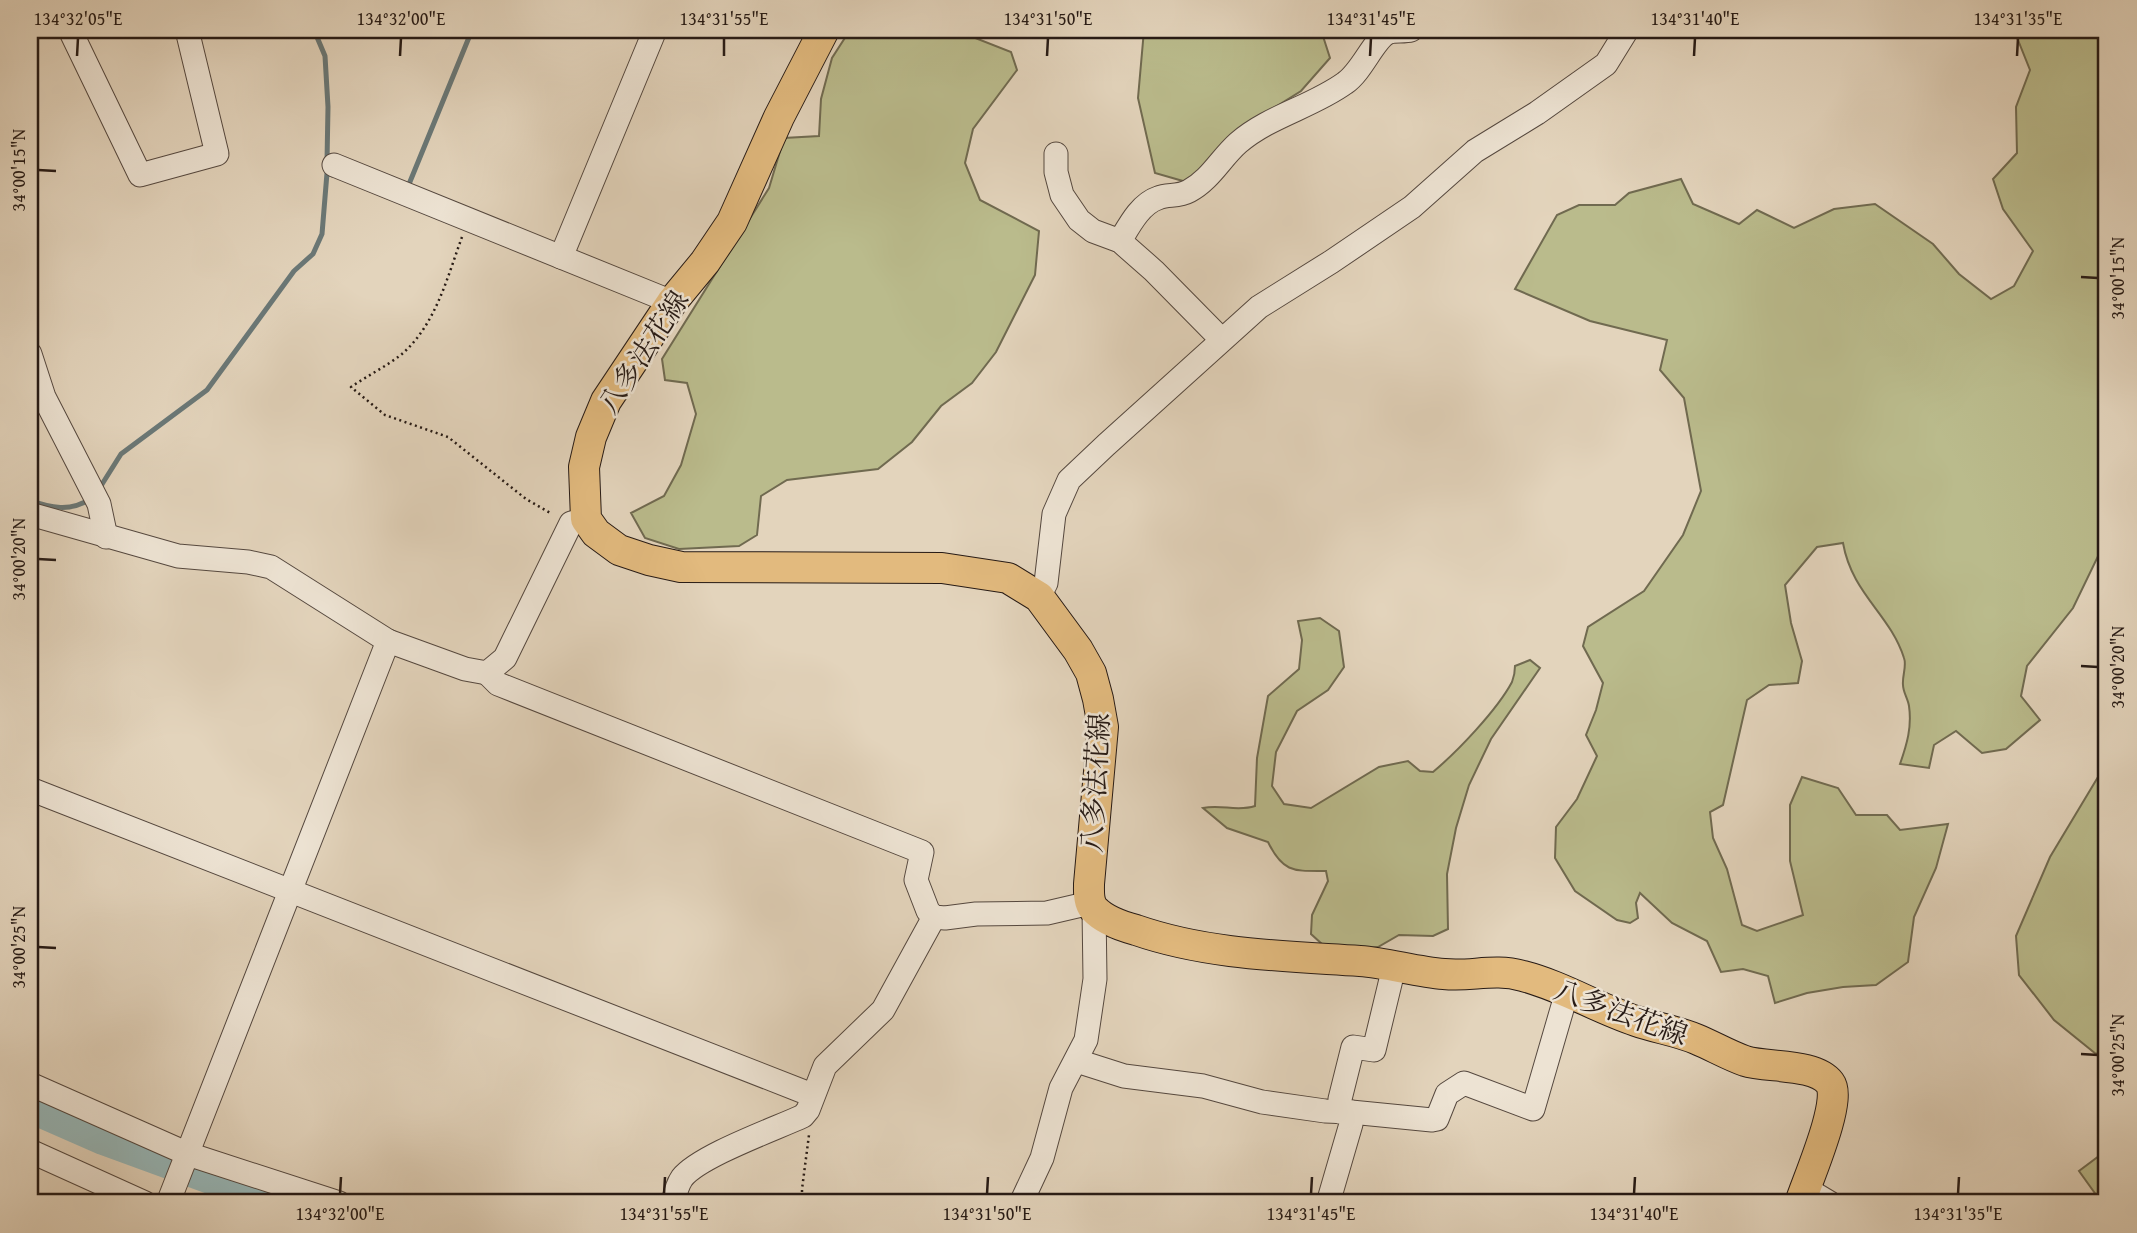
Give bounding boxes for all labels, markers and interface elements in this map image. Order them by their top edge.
text: 134°32'05"E [34,5,122,32]
text: 134°32'00"E [357,5,445,32]
text: 134°31'55"E [680,5,768,32]
text: 134°31'50"E [1004,5,1092,32]
text: 134°31'45"E [1327,5,1415,32]
text: 134°31'40"E [1651,5,1739,32]
text: 134°31'35"E [1974,5,2062,32]
text: 34°00'15"N [5,128,32,211]
text: 34°00'15"N [2104,236,2131,319]
street label: 八多法花線 [587,282,698,422]
text: 34°00'20"N [5,517,32,600]
text: 34°00'20"N [2104,625,2131,708]
street label: 八多法花線 [1070,712,1119,854]
text: 34°00'25"N [5,905,32,988]
street label: 八多法花線 [1548,968,1694,1055]
text: 34°00'25"N [2104,1013,2131,1096]
text: 134°32'00"E [296,1200,384,1227]
text: 134°31'55"E [620,1200,708,1227]
text: 134°31'50"E [943,1200,1031,1227]
text: 134°31'45"E [1267,1200,1355,1227]
text: 134°31'40"E [1590,1200,1678,1227]
text: 134°31'35"E [1914,1200,2002,1227]

